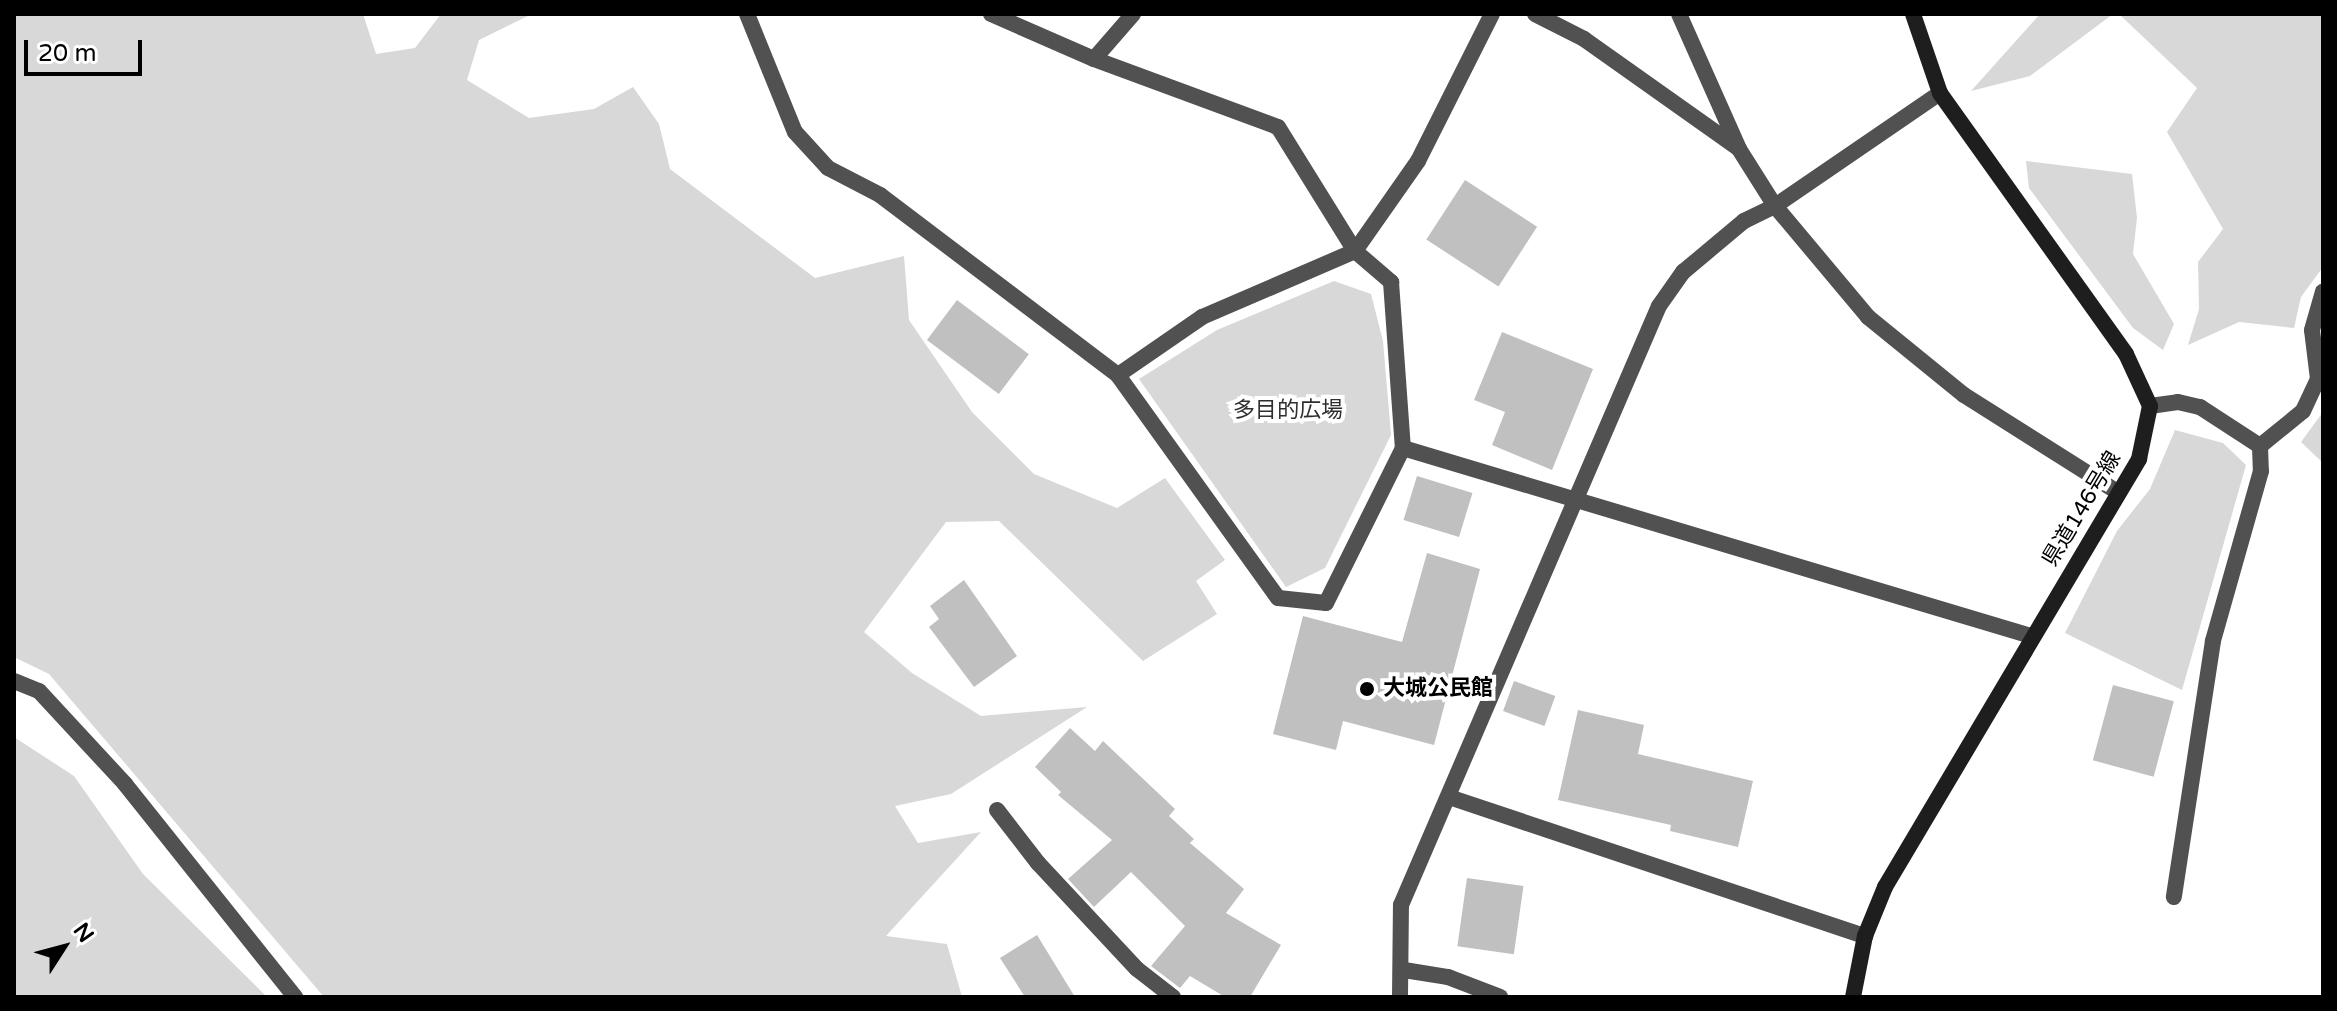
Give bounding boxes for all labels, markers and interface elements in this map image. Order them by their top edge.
scale bar [28,24,146,74]
text: 20 m [38,39,96,68]
park label: 多目的広場 [1233,398,1343,424]
street label: 県道146号線 [2037,447,2127,571]
place label: 大城公民館 [1383,676,1493,702]
marker: 大城公民館 [1358,680,1376,698]
north arrow [24,907,104,987]
text: N [68,918,99,948]

